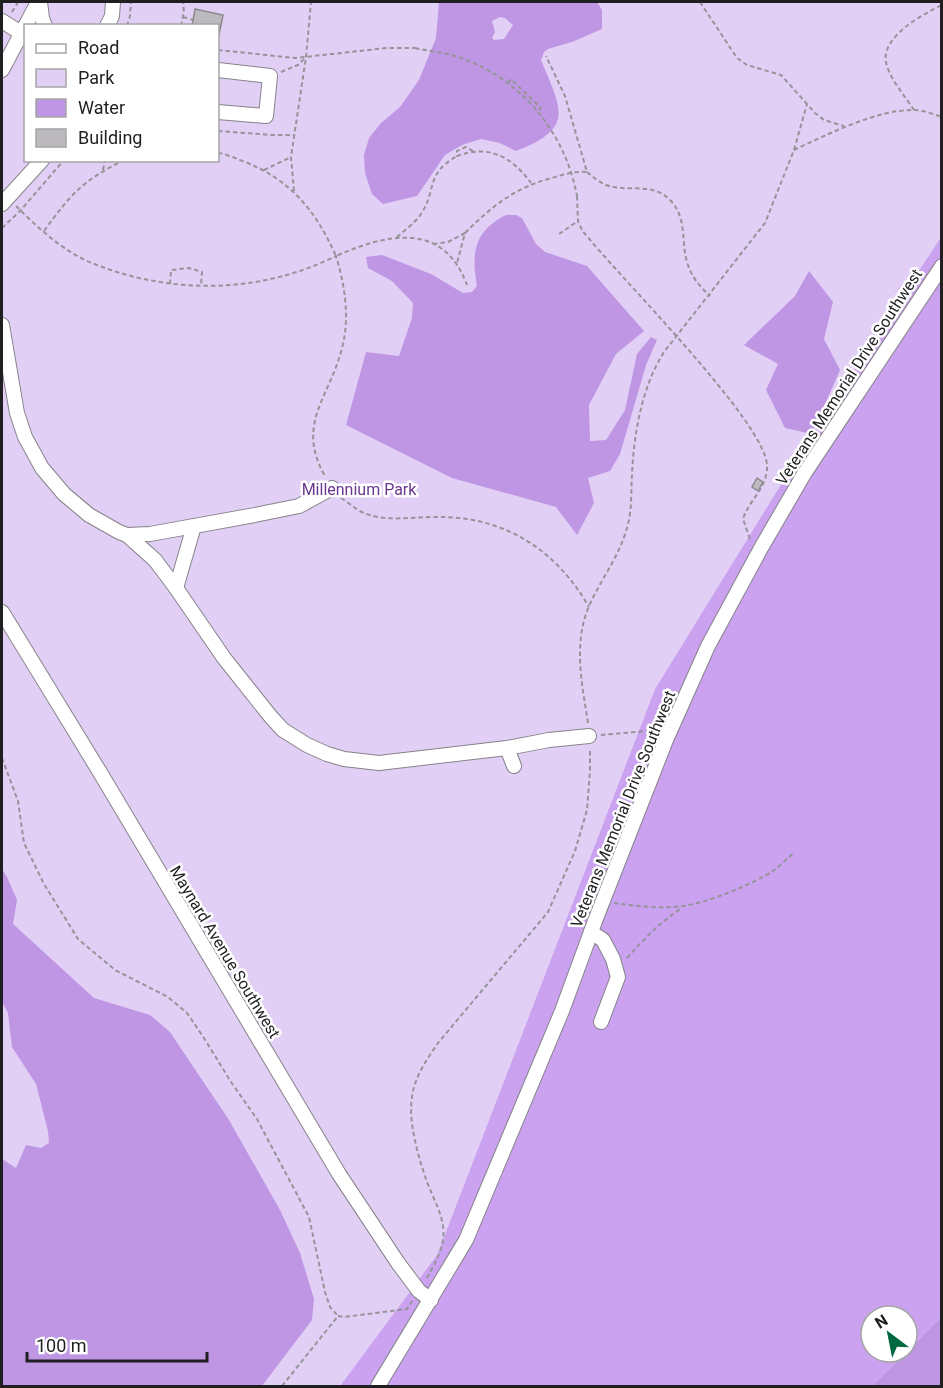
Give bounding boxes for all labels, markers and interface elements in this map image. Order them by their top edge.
legend [24,24,219,162]
text: Road [78,37,119,58]
text: Park [78,67,115,88]
text: Water [78,97,125,118]
text: Building [78,127,142,148]
street label: Veterans Memorial Drive Southwest [772,265,926,489]
park label: Millennium Park [302,480,417,499]
street label: Veterans Memorial Drive Southwest [567,688,679,930]
street label: Maynard Avenue Southwest [166,862,284,1042]
north arrow [859,1304,919,1364]
text: N [871,1311,891,1333]
scale bar [27,1325,207,1363]
text: 100 m [36,1335,87,1356]

